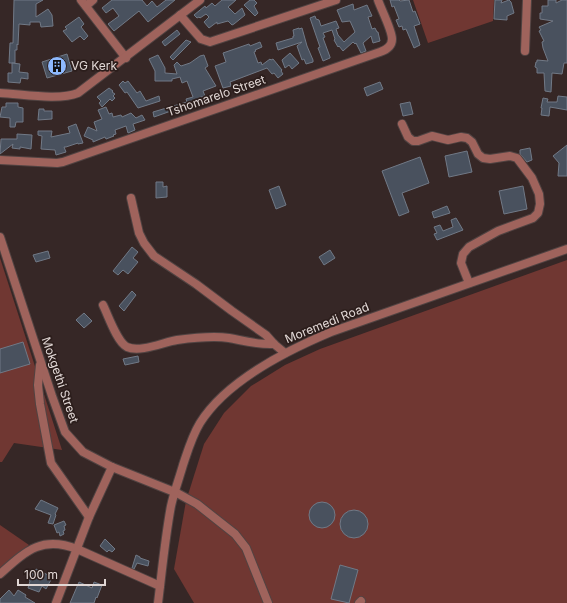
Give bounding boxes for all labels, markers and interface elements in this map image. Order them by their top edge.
building icon: VG Kerk [46,55,68,77]
place label: VG Kerk [71,58,117,73]
street label: Tshomarelo Street [165,72,267,119]
street label: Moremedi Road [283,299,371,346]
street label: Mokgethi Street [39,335,82,425]
scale bar [18,561,105,587]
text: 100 m [24,567,58,582]

